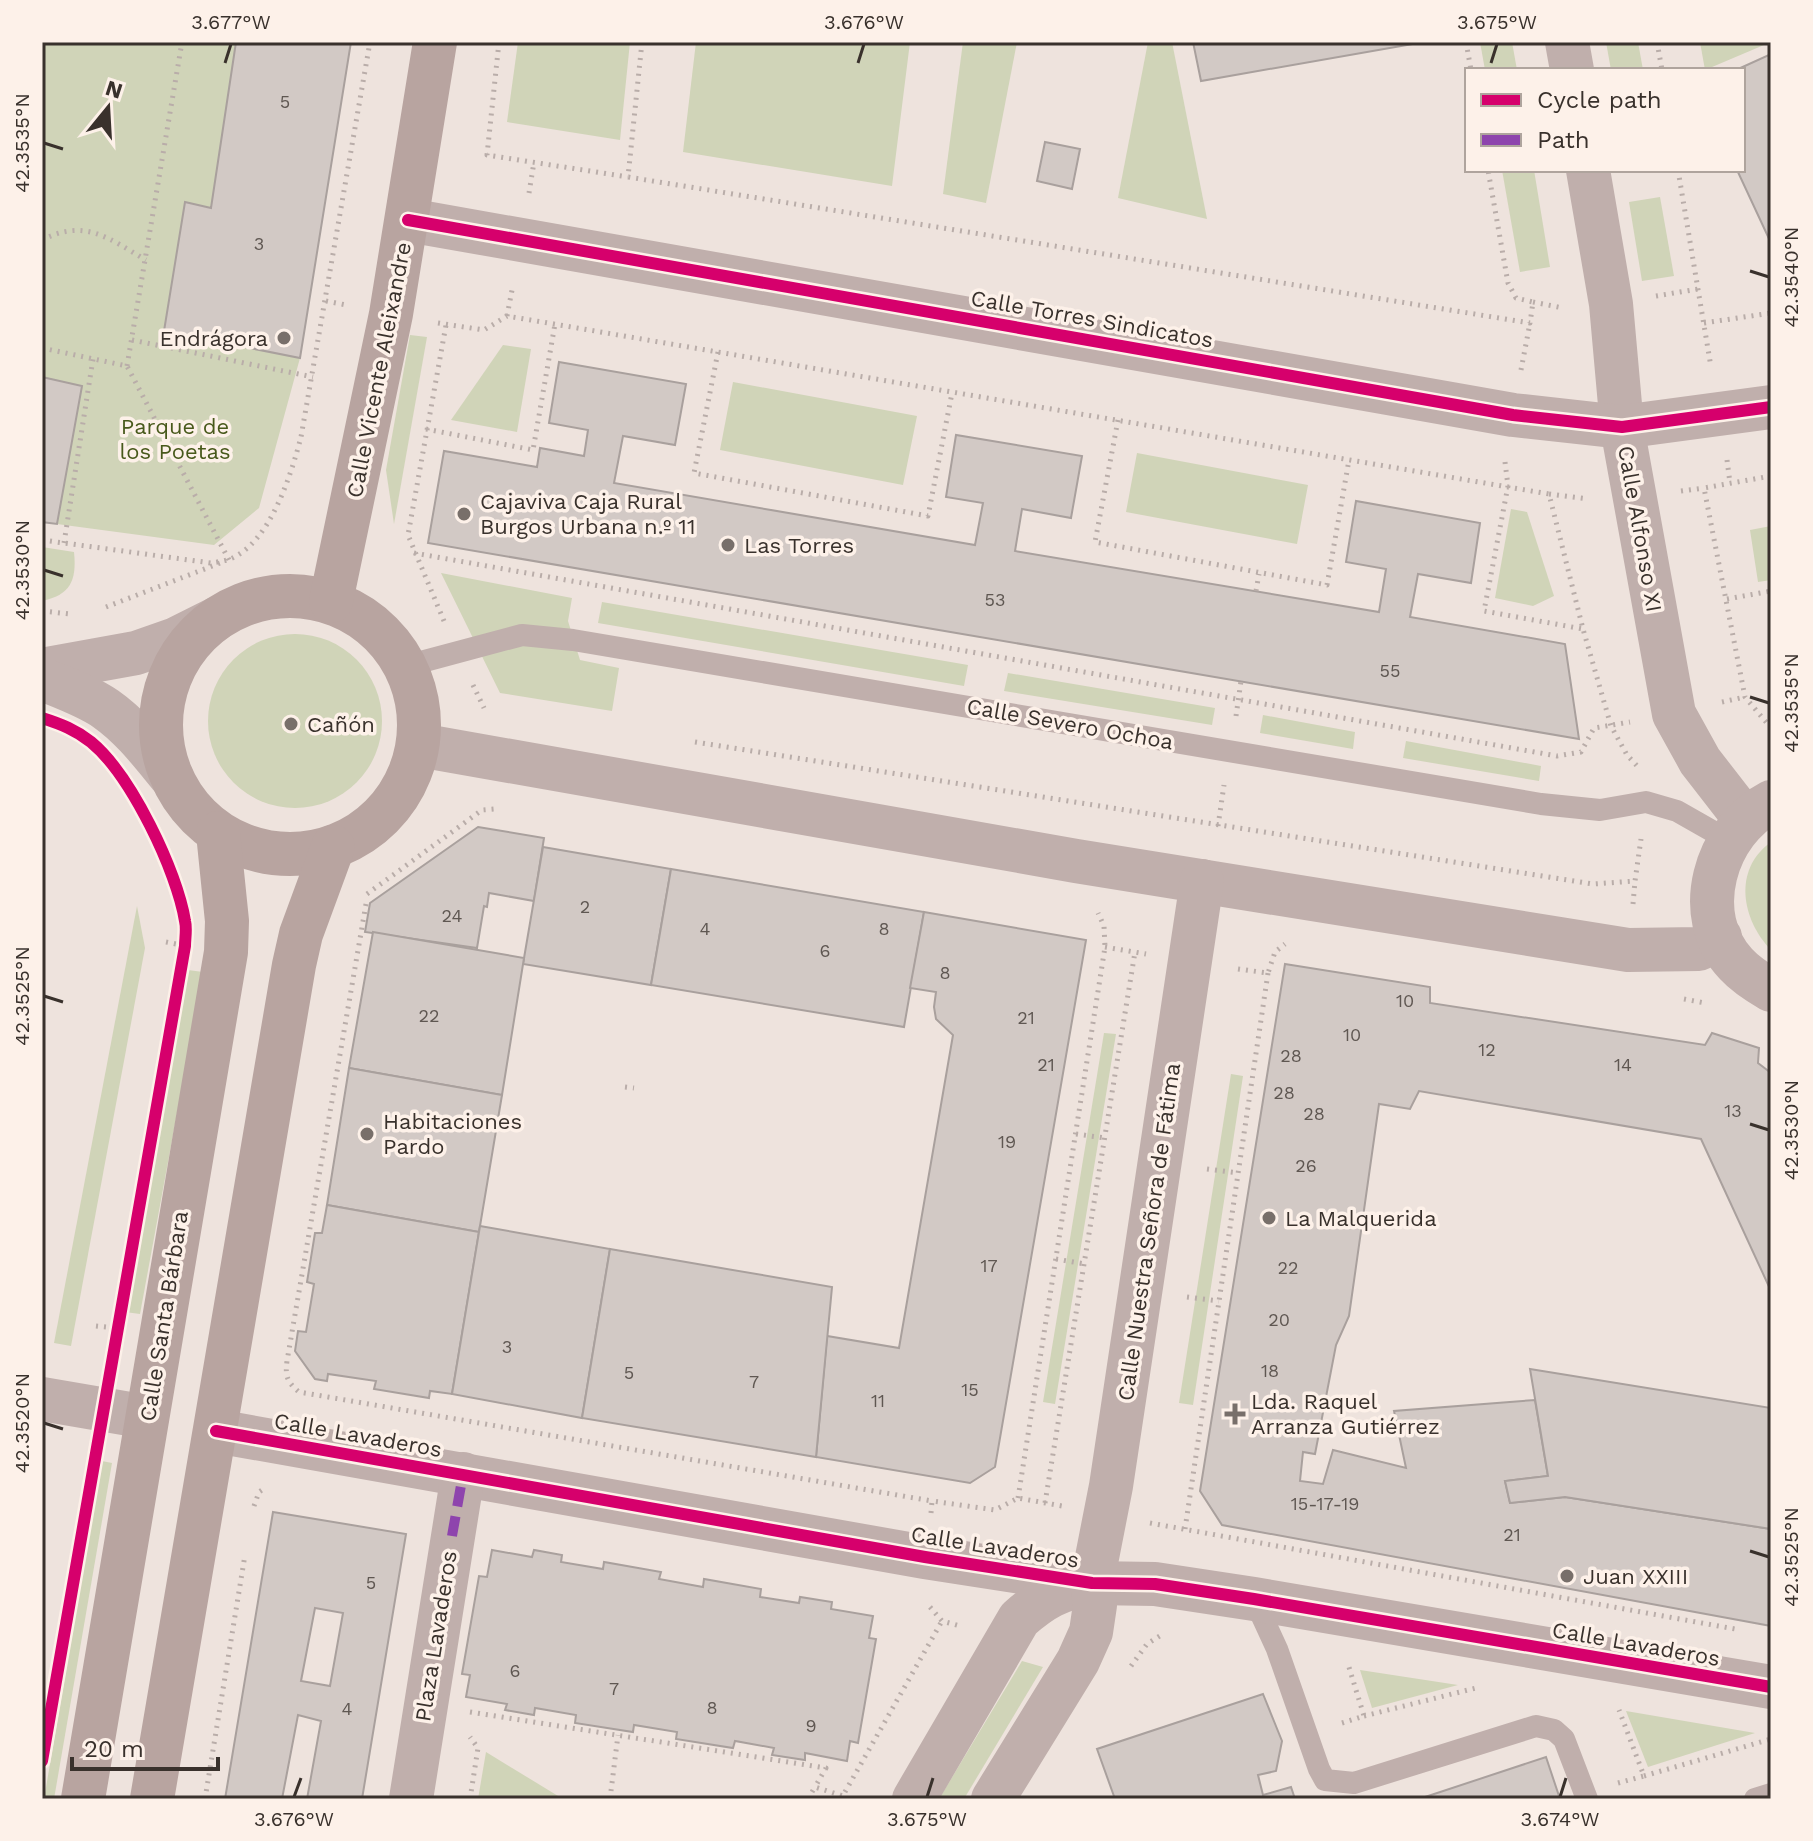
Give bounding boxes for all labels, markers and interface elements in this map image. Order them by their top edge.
text: 3.677°W [191,10,271,34]
text: 3.676°W [824,10,904,34]
text: 3.675°W [1457,10,1537,34]
north arrow [68,68,148,148]
legend [1465,68,1745,172]
text: N [102,75,126,104]
text: Cycle path [1537,86,1662,114]
house number: 5 [280,91,290,112]
text: 42.3535°N [10,93,34,193]
text: Path [1537,126,1590,154]
text: 42.3540°N [1779,226,1803,328]
house number: 3 [254,233,264,254]
street label: Calle Vicente Aleixandre [342,240,416,500]
street label: Calle Torres Sindicatos [969,285,1215,353]
place label: Endrágora [159,326,268,351]
marker: Endrágora [275,329,293,347]
park label: Parque de los Poetas [119,414,231,464]
street label: Calle Alfonso XI [1613,444,1667,614]
place label: Cajaviva Caja Rural Burgos Urbana n.º 11 [480,489,696,539]
marker: Cajaviva Caja Rural Burgos Urbana n.º 11 [455,505,473,523]
text: 42.3530°N [10,520,34,620]
place label: Las Torres [744,533,854,558]
marker: Las Torres [719,536,737,554]
house number: 53 [985,589,1005,610]
text: 42.3535°N [1779,653,1803,753]
house number: 55 [1380,660,1400,681]
street label: Calle Severo Ochoa [965,694,1175,754]
place label: Cañón [307,712,375,737]
marker: Cañón [282,715,300,733]
house number: 2 [580,896,590,917]
house number: 24 [442,905,462,926]
house number: 4 [700,918,711,939]
house number: 8 [878,918,890,939]
house number: 6 [820,940,830,961]
text: 42.3525°N [10,946,34,1046]
house number: 8 [939,962,951,983]
house number: 10 [1396,990,1414,1011]
house number: 22 [419,1005,440,1026]
house number: 21 [1017,1007,1035,1028]
house number: 10 [1343,1024,1361,1045]
house number: 12 [1478,1039,1496,1060]
house number: 28 [1280,1045,1302,1066]
house number: 21 [1037,1054,1055,1075]
house number: 14 [1614,1054,1632,1075]
street label: Calle Nuestra Señora de Fátima [1113,1061,1185,1403]
text: 42.3530°N [1779,1080,1803,1180]
house number: 28 [1273,1082,1295,1103]
house number: 13 [1724,1100,1742,1121]
house number: 28 [1303,1103,1325,1124]
place label: Habitaciones Pardo [383,1109,522,1159]
marker: Habitaciones Pardo [358,1125,376,1143]
house number: 19 [998,1131,1016,1152]
house number: 26 [1295,1155,1317,1176]
place label: La Malquerida [1285,1206,1437,1231]
street label: Calle Santa Bárbara [135,1209,193,1423]
marker: La Malquerida [1260,1209,1278,1227]
house number: 17 [980,1255,998,1276]
house number: 22 [1278,1257,1299,1278]
house number: 20 [1268,1309,1290,1330]
house number: 3 [502,1336,512,1357]
house number: 18 [1261,1360,1279,1381]
house number: 5 [624,1362,634,1383]
house number: 7 [749,1371,759,1392]
text: 42.3520°N [10,1373,34,1473]
house number: 15 [961,1379,979,1400]
place label: Lda. Raquel Arranza Gutiérrez [1251,1389,1440,1439]
house number: 11 [871,1390,885,1411]
marker: Lda. Raquel Arranza Gutiérrez [1226,1405,1244,1423]
street label: Calle Lavaderos [272,1408,444,1462]
house number: 15-17-19 [1291,1493,1359,1514]
text: 42.3525°N [1779,1507,1803,1607]
street label: Calle Lavaderos [909,1521,1081,1573]
house number: 21 [1503,1524,1521,1545]
street label: Plaza Lavaderos [410,1549,462,1723]
place label: Juan XXIII [1583,1564,1688,1589]
marker: Juan XXIII [1558,1567,1576,1585]
house number: 5 [366,1572,376,1593]
street label: Calle Lavaderos [1550,1617,1722,1671]
house number: 6 [510,1660,520,1681]
house number: 7 [609,1678,619,1699]
house number: 8 [706,1697,718,1718]
house number: 4 [342,1698,353,1719]
house number: 9 [805,1715,817,1736]
scale bar [72,1721,218,1771]
text: 20 m [84,1735,144,1763]
text: 3.676°W [254,1807,334,1831]
text: 3.675°W [887,1807,967,1831]
text: 3.674°W [1520,1807,1600,1831]

